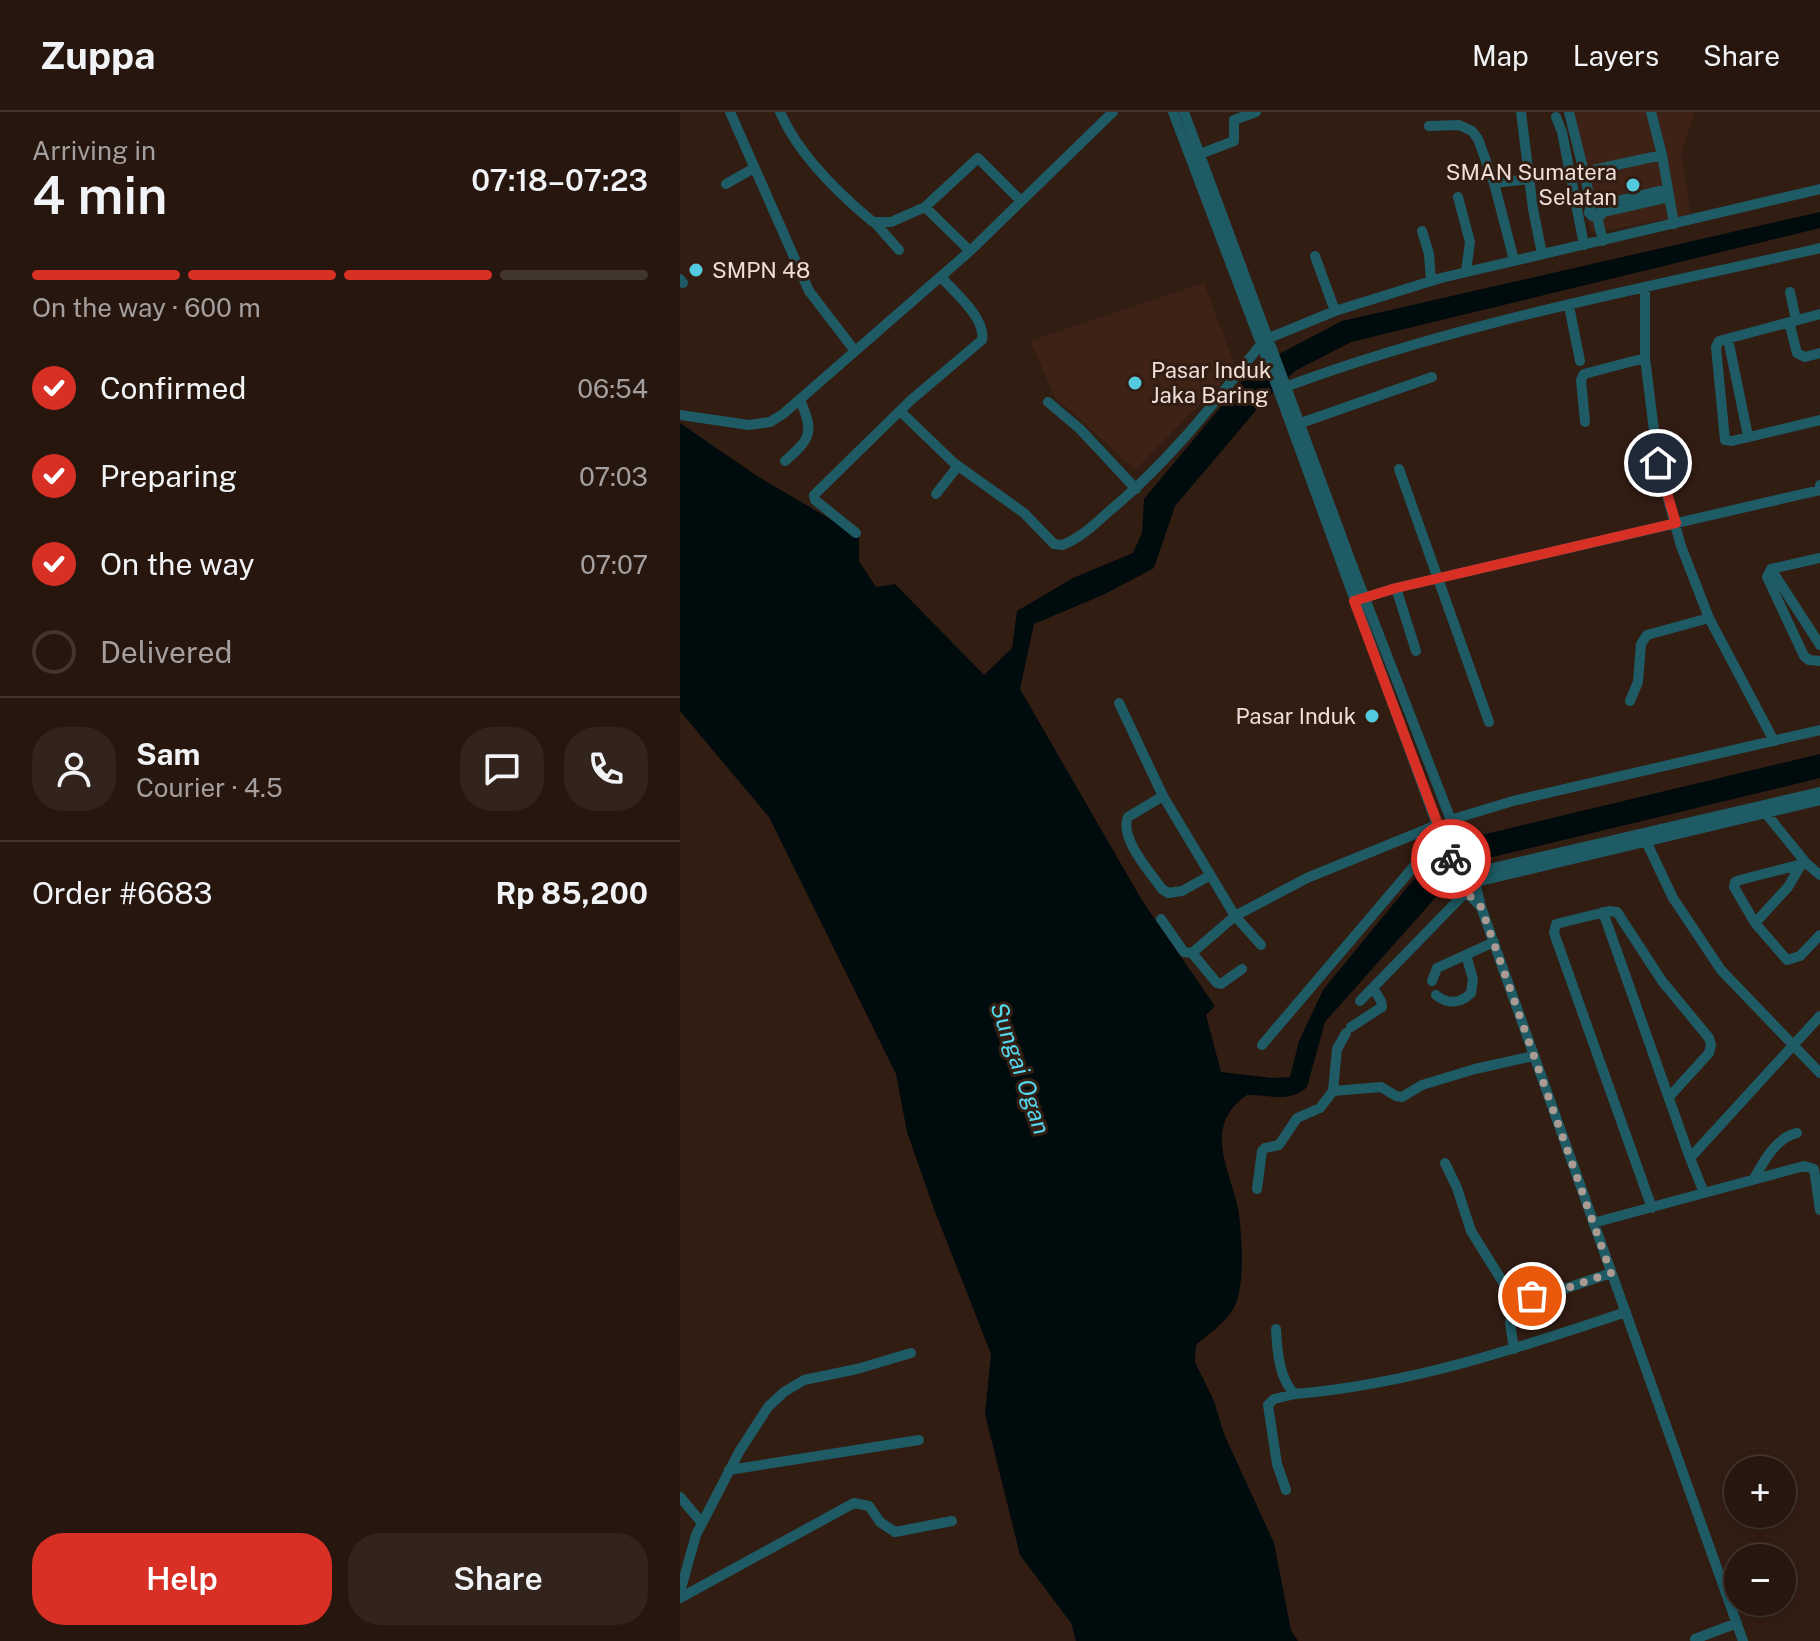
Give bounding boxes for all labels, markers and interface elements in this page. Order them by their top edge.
text: Zuppa [40,33,155,78]
text: Map [1472,39,1529,72]
text: Layers [1573,39,1659,72]
text: Share [1703,39,1780,72]
text: Arriving in [32,135,156,166]
place label: SMAN Sumatera Selatan [1446,159,1617,210]
text: 07:18–07:23 [471,162,648,198]
text: 4 min [32,165,168,226]
marker: SMAN Sumatera Selatan [1624,176,1642,194]
place label: SMPN 48 [712,257,810,283]
marker: SMPN 48 [687,261,705,279]
text: On the way · 600 m [32,292,261,323]
place label: Pasar Induk Jaka Baring [1151,357,1271,408]
icon: check [32,366,76,410]
text: Confirmed [100,370,246,406]
text: 06:54 [577,373,648,404]
marker: Pasar Induk Jaka Baring [1126,374,1144,392]
pin [1624,429,1692,497]
icon: home [1636,441,1680,485]
icon: check [32,454,76,498]
text: Preparing [100,458,237,494]
text: 07:03 [579,461,648,492]
icon: check [32,542,76,586]
text: On the way [100,546,254,582]
text: 07:07 [580,549,648,580]
text: Delivered [100,634,232,670]
place label: Pasar Induk [1236,703,1356,729]
marker: Pasar Induk [1363,707,1381,725]
button: person [32,727,116,811]
button: chat [460,727,544,811]
button: phone [564,727,648,811]
text: Sam [136,736,200,772]
text: Courier · 4.5 [136,772,283,803]
courier [1411,819,1491,899]
icon: bike [1429,837,1473,881]
text: Order #6683 [32,875,212,911]
text: Rp 85,200 [495,875,648,911]
water label: Sungai Ogan [985,998,1057,1138]
pin [1498,1262,1566,1330]
icon: bag [1510,1274,1554,1318]
map controls [1724,1456,1796,1616]
button: + [1724,1456,1796,1528]
button: Help [32,1533,332,1625]
button: Share [348,1533,648,1625]
button: − [1724,1544,1796,1616]

